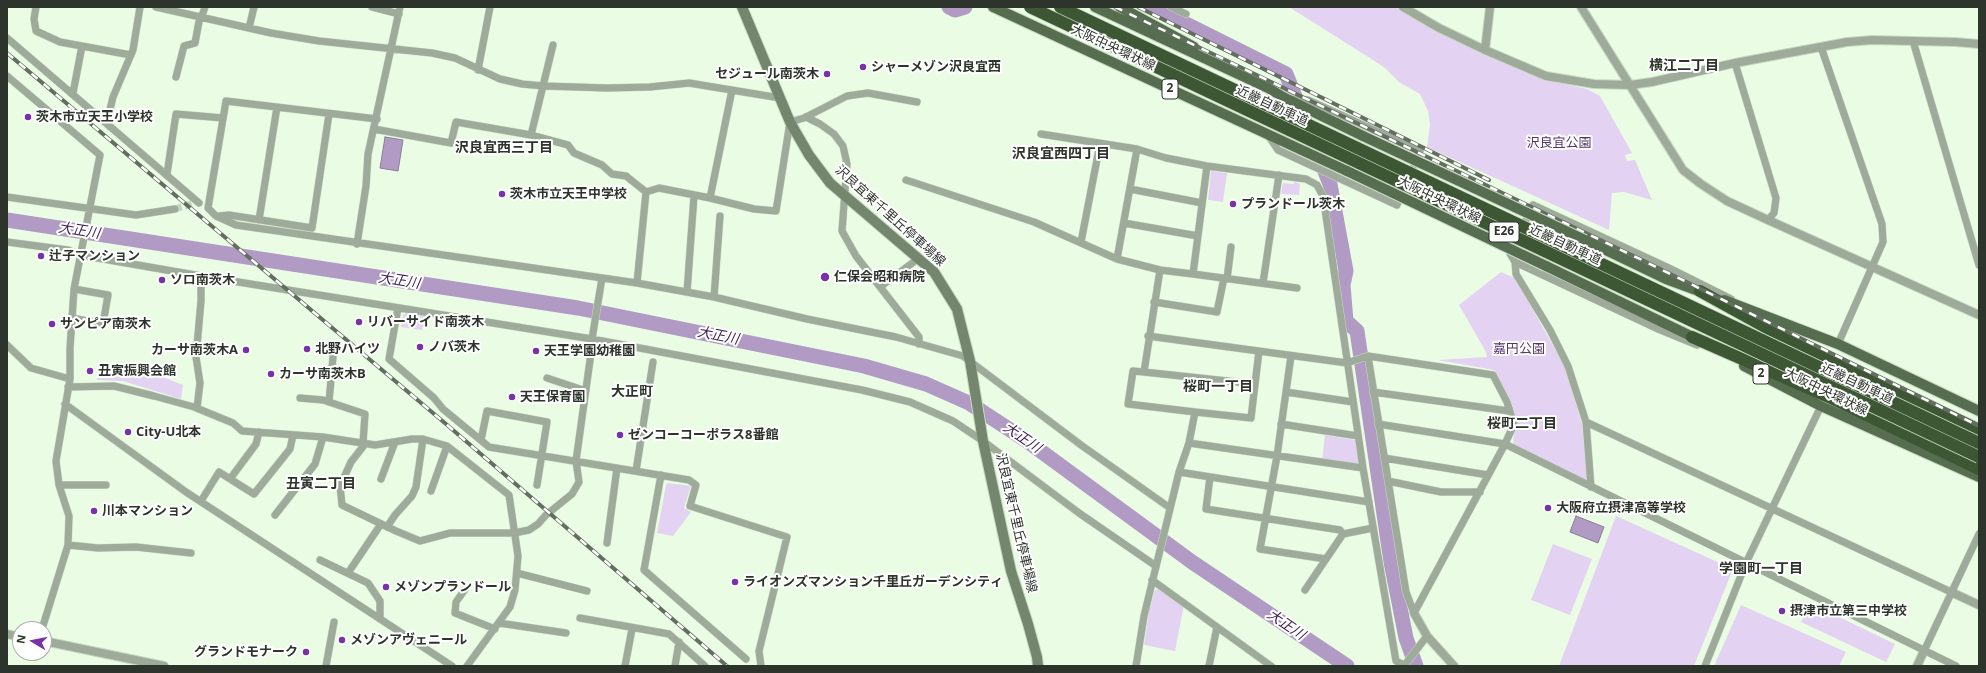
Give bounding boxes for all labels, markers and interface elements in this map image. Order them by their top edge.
street label: 大阪中央環状線 [1068,22,1158,74]
district label: 横江二丁目 [1649,58,1719,74]
place label: シャーメゾン沢良宜西 [871,59,1001,75]
marker: シャーメゾン沢良宜西 [858,62,868,72]
place label: セジュール南茨木 [715,66,819,82]
marker: セジュール南茨木 [822,69,832,79]
road number: 2 [1162,79,1178,99]
street label: 近畿自動車道 [1233,82,1311,130]
place label: 茨木市立天王小学校 [36,109,153,125]
marker: 茨木市立天王小学校 [23,112,33,122]
park label: 沢良宜公園 [1527,135,1591,151]
district label: 沢良宜西三丁目 [455,140,553,156]
district label: 沢良宜西四丁目 [1012,146,1110,162]
street label: 沢良宜東千里丘停車場線 [832,162,948,270]
street label: 大阪中央環状線 [1395,173,1483,227]
place label: 茨木市立天王中学校 [510,186,627,202]
marker: 茨木市立天王中学校 [497,189,507,199]
place label: プランドール茨木 [1241,196,1345,212]
marker: プランドール茨木 [1228,199,1238,209]
water label: 大正川 [57,219,101,243]
street label: 近畿自動車道 [1526,221,1604,269]
road number: E26 [1489,222,1519,242]
place label: 辻子マンション [49,248,140,264]
marker: 辻子マンション [36,251,46,261]
water label: 大正川 [377,269,421,293]
place label: 仁保会昭和病院 [834,269,925,285]
marker: 仁保会昭和病院 [819,271,831,283]
place label: ソロ南茨木 [170,272,235,288]
marker: ソロ南茨木 [157,275,167,285]
place label: リバーサイド南茨木 [367,314,484,330]
place label: サンピア南茨木 [60,316,151,332]
marker: リバーサイド南茨木 [354,317,364,327]
marker: サンピア南茨木 [47,319,57,329]
water label: 大正川 [696,324,740,348]
place label: ノバ茨木 [428,339,480,355]
place label: 北野ハイツ [315,341,380,357]
park label: 嘉円公園 [1493,341,1545,357]
place label: カーサ南茨木A [151,342,238,358]
marker: ノバ茨木 [415,342,425,352]
place label: 天王学園幼稚園 [544,343,635,359]
marker: 北野ハイツ [302,344,312,354]
marker: カーサ南茨木A [241,345,251,355]
marker: 天王学園幼稚園 [531,346,541,356]
street label: 近畿自動車道 [1818,360,1896,408]
place label: 丑寅振興会館 [98,363,176,379]
road number: 2 [1753,364,1769,384]
street label: 大阪中央環状線 [1782,365,1870,419]
marker: 丑寅振興会館 [85,366,95,376]
place label: カーサ南茨木B [279,366,366,382]
marker: カーサ南茨木B [266,369,276,379]
district label: 桜町一丁目 [1183,379,1253,395]
district label: 大正町 [611,384,653,400]
place label: 天王保育園 [520,389,585,405]
marker: 天王保育園 [507,392,517,402]
district label: 桜町二丁目 [1487,416,1557,432]
water label: 大正川 [1000,419,1044,457]
place label: City-U北本 [136,424,201,440]
marker: City-U北本 [123,427,133,437]
place label: ゼンコーコーポラス8番館 [628,427,778,443]
marker: ゼンコーコーポラス8番館 [615,430,625,440]
street label: 沢良宜東千里丘停車場線 [992,452,1040,594]
district label: 丑寅二丁目 [286,476,356,492]
place label: 大阪府立摂津高等学校 [1556,500,1686,516]
place label: 川本マンション [102,503,193,519]
marker: 大阪府立摂津高等学校 [1543,503,1553,513]
marker: 川本マンション [89,506,99,516]
district label: 学園町一丁目 [1719,561,1803,577]
place label: ライオンズマンション千里丘ガーデンシティ [743,574,1003,590]
marker: ライオンズマンション千里丘ガーデンシティ [730,577,740,587]
place label: メゾンプランドール [394,579,511,595]
marker: メゾンプランドール [381,582,391,592]
place label: 摂津市立第三中学校 [1790,603,1907,619]
water label: 大正川 [1264,606,1308,644]
marker: 摂津市立第三中学校 [1777,606,1787,616]
north arrow [12,621,52,661]
place label: メゾンアヴェニール [350,632,467,648]
text: N [13,633,29,645]
marker: メゾンアヴェニール [337,635,347,645]
place label: グランドモナーク [194,644,298,660]
marker: グランドモナーク [301,647,311,657]

